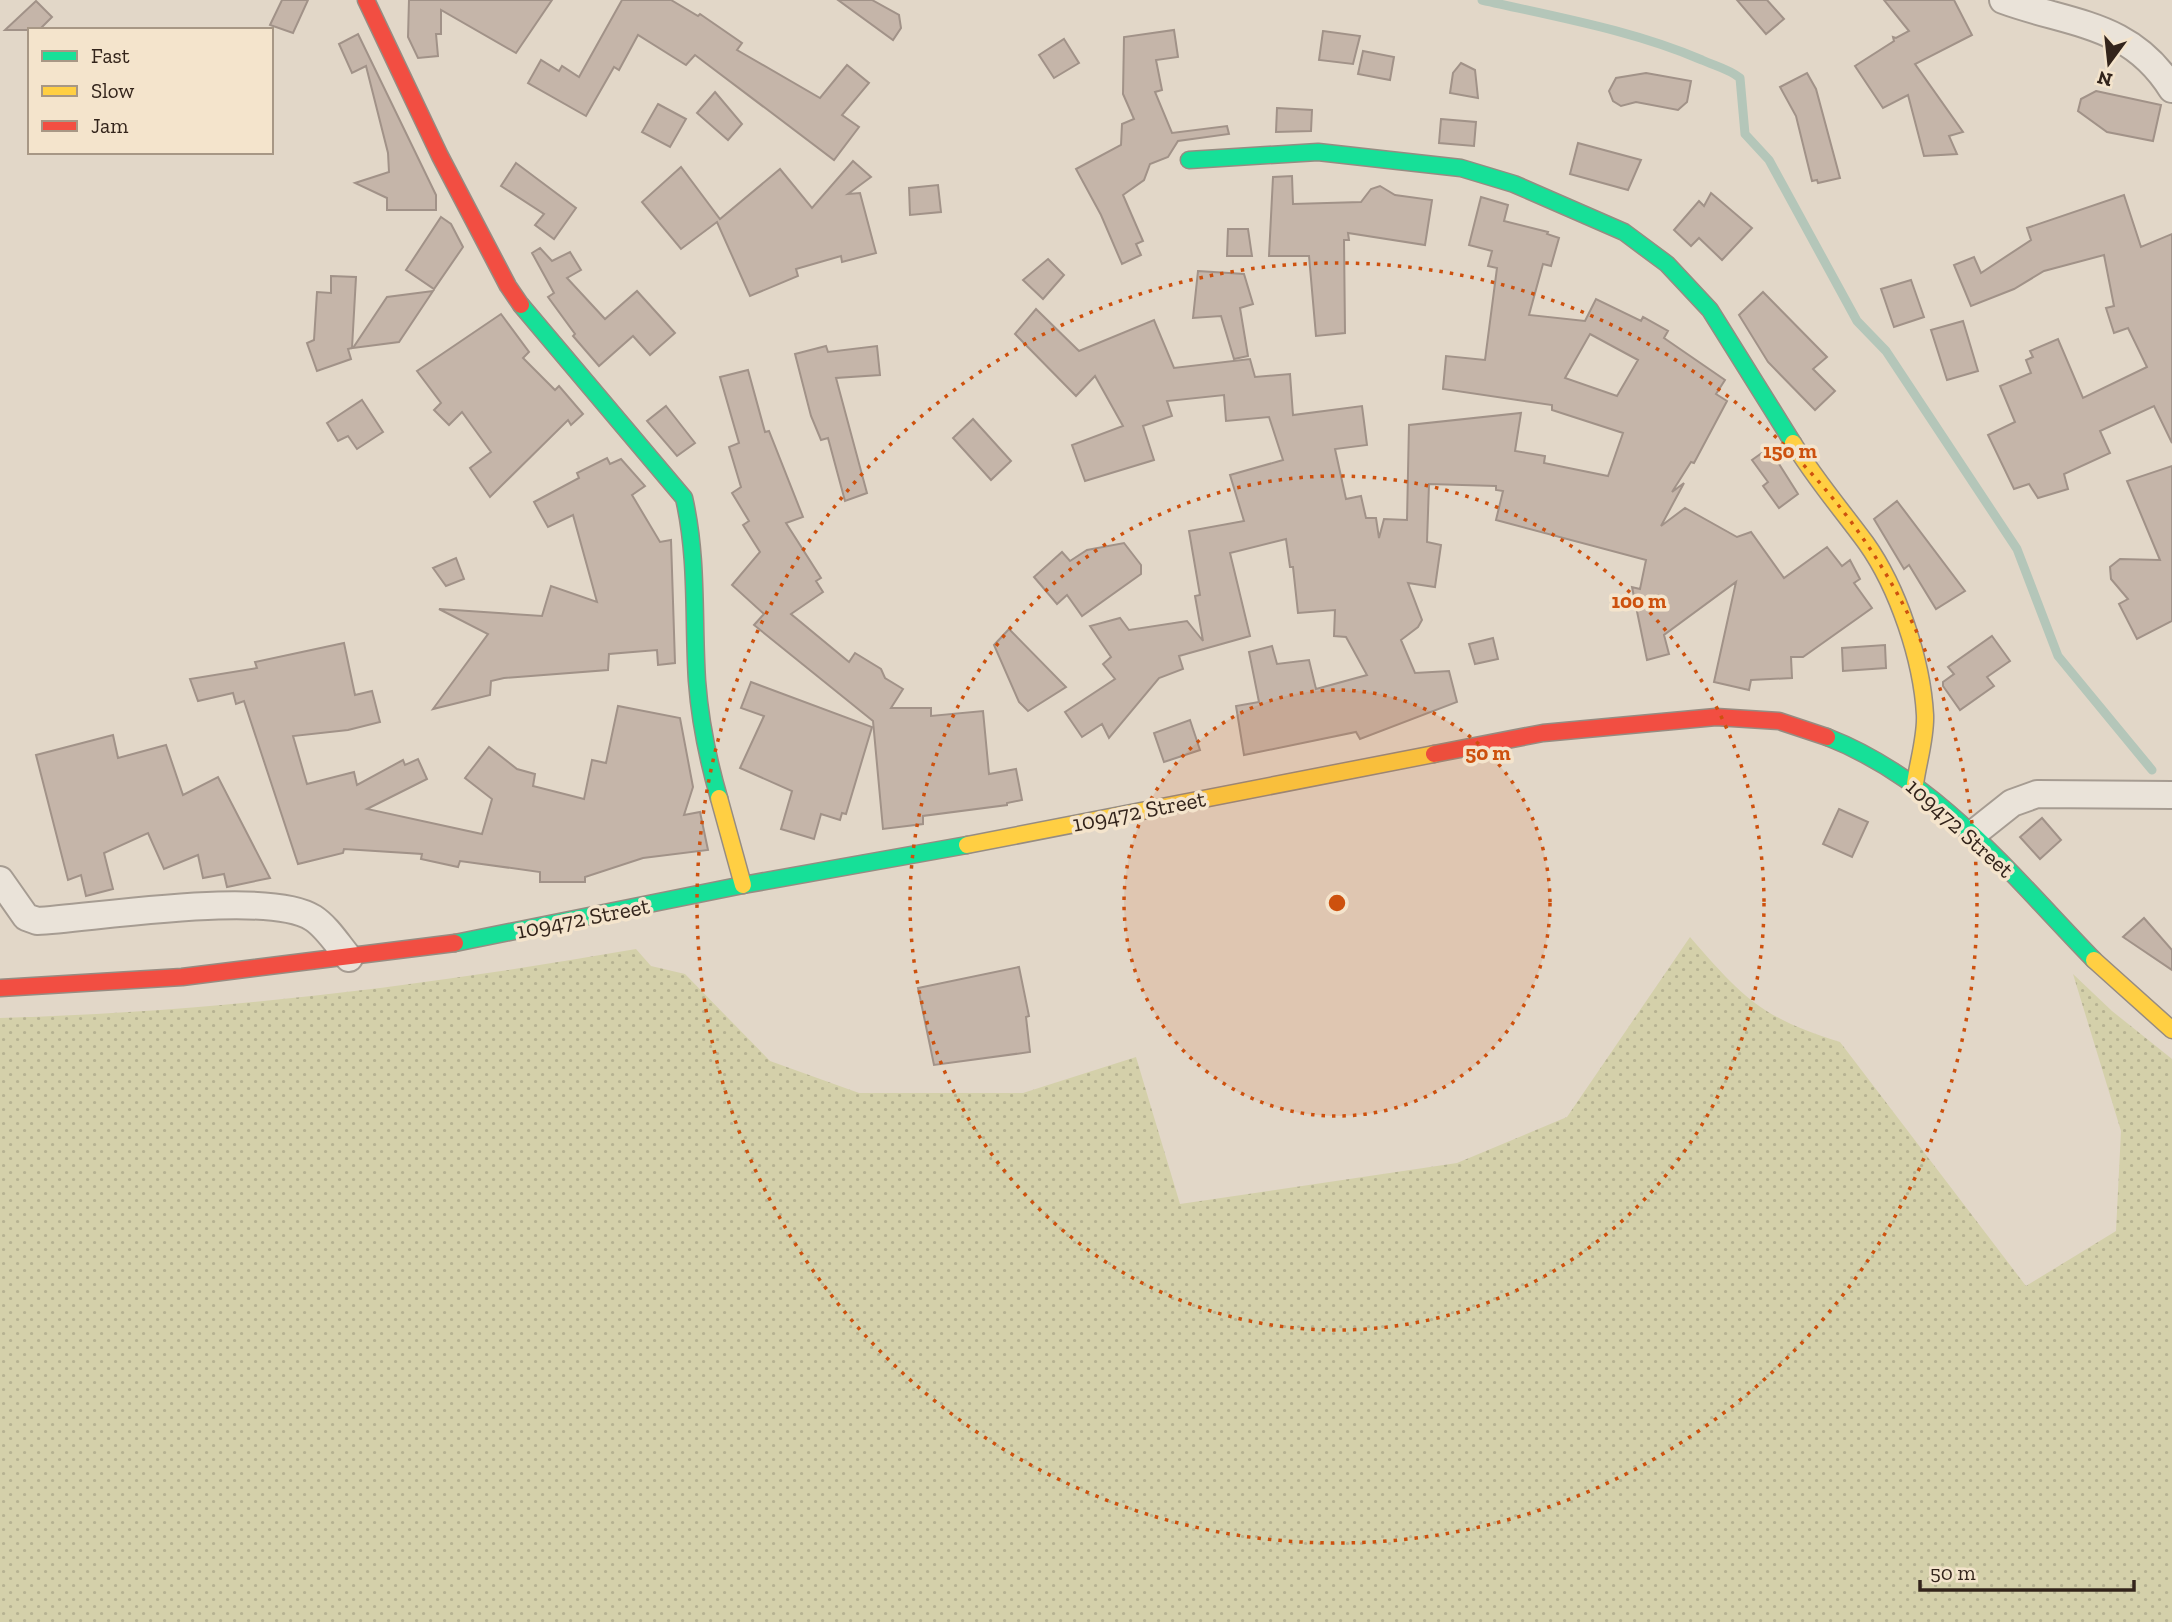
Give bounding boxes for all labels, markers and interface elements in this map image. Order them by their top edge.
legend [28,28,273,154]
north arrow [2074,28,2144,98]
text: Fast [91,43,130,68]
text: N [2095,66,2115,92]
text: Slow [91,78,134,103]
text: Jam [91,113,128,138]
text: 150 m [1763,438,1818,463]
text: 100 m [1612,588,1667,613]
text: 50 m [1465,740,1511,765]
street label: 109472 Street [1901,772,2020,884]
street label: 109472 Street [1070,784,1208,838]
street label: 109472 Street [514,891,652,945]
centre of rings [1325,891,1349,915]
scale bar [1920,1548,2134,1592]
text: 50 m [1930,1560,1976,1585]

